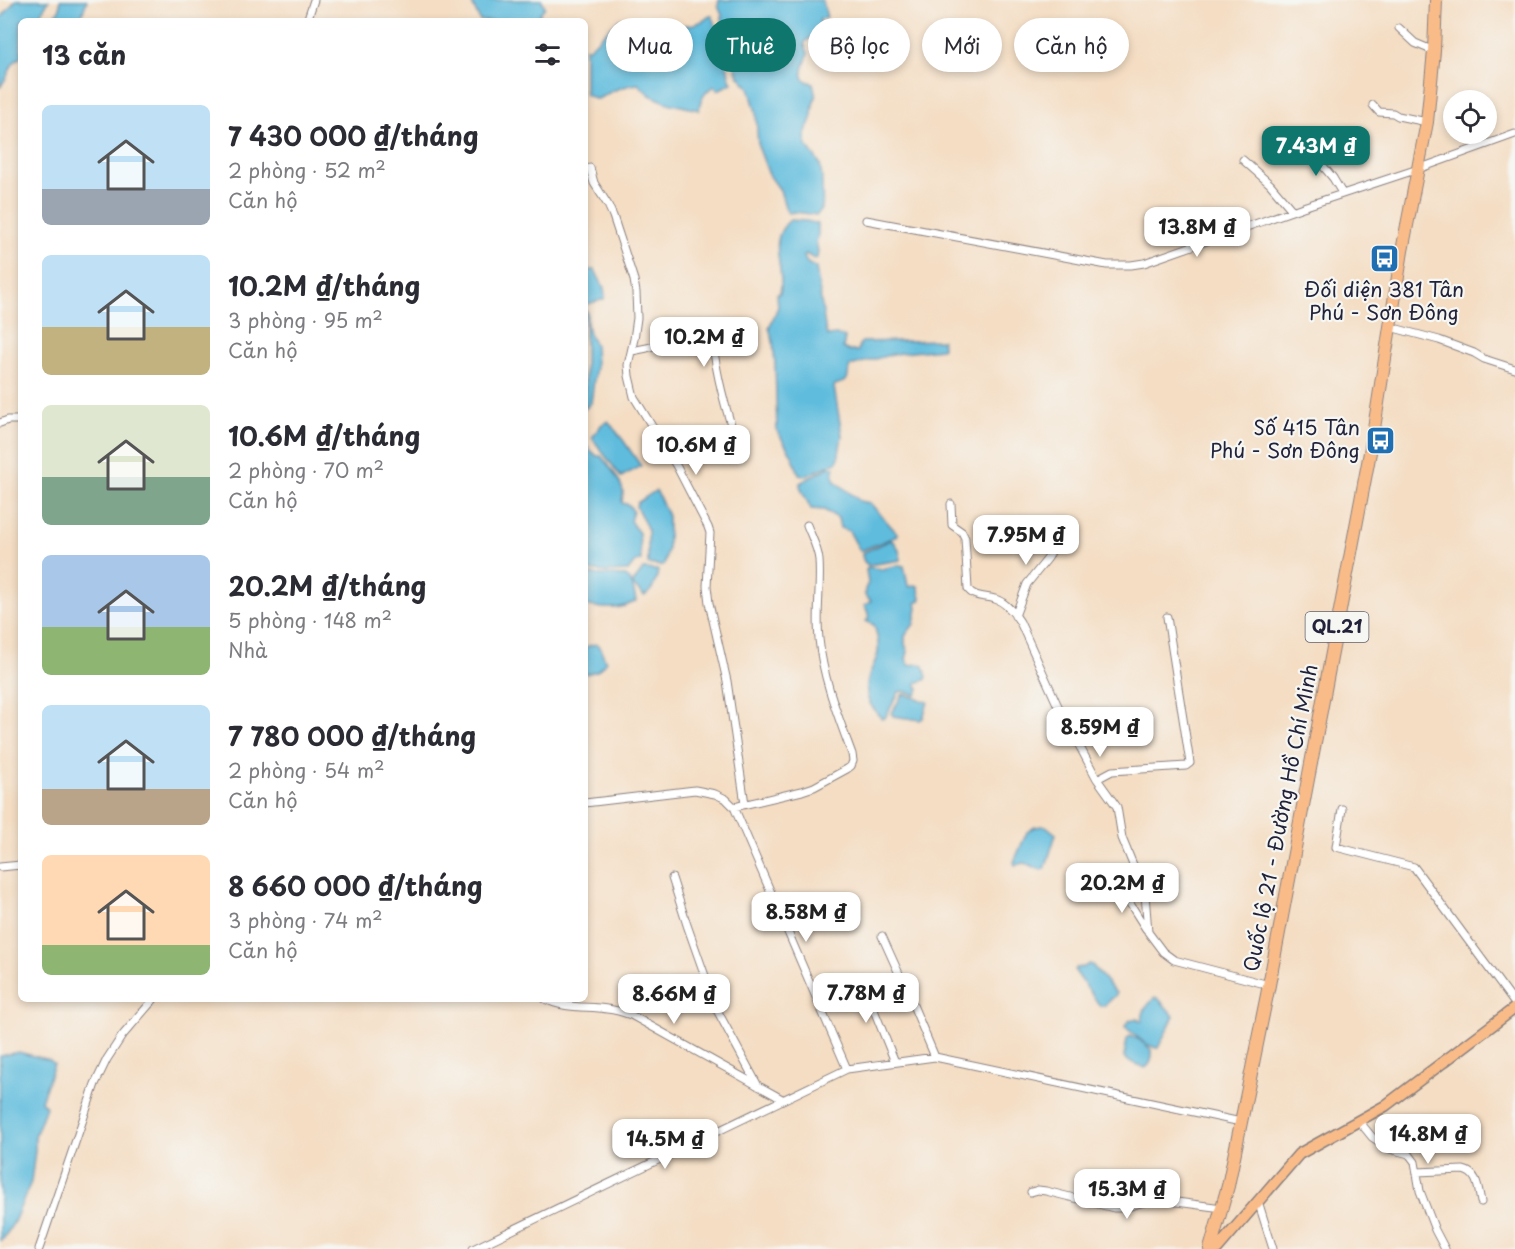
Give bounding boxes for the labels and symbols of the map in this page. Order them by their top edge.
pin: 7.43M ₫ [1261,126,1371,177]
pin: 13.8M ₫ [1142,207,1252,258]
bus stop icon: Đối diện 381 Tân Phú - Sơn Đông [1368,243,1400,275]
place label: Đối diện 381 Tân Phú - Sơn Đông [1304,274,1464,327]
pin: 10.2M ₫ [649,317,759,368]
place label: Số 415 Tân Phú - Sơn Đông [1210,412,1360,465]
bus stop icon: Số 415 Tân Phú - Sơn Đông [1365,424,1397,456]
pin: 10.6M ₫ [641,425,751,476]
pin: 7.95M ₫ [971,515,1081,566]
road number: QL.21 [1306,612,1368,642]
street label: Quốc lộ 21 - Đường Hồ Chí Minh [1235,661,1325,974]
pin: 8.59M ₫ [1045,707,1155,758]
pin: 20.2M ₫ [1067,863,1177,914]
pin: 8.58M ₫ [751,892,861,943]
pin: 7.78M ₫ [811,973,921,1024]
pin: 8.66M ₫ [619,974,729,1025]
pin: 14.8M ₫ [1373,1114,1483,1165]
pin: 14.5M ₫ [610,1119,720,1170]
pin: 15.3M ₫ [1072,1169,1182,1220]

